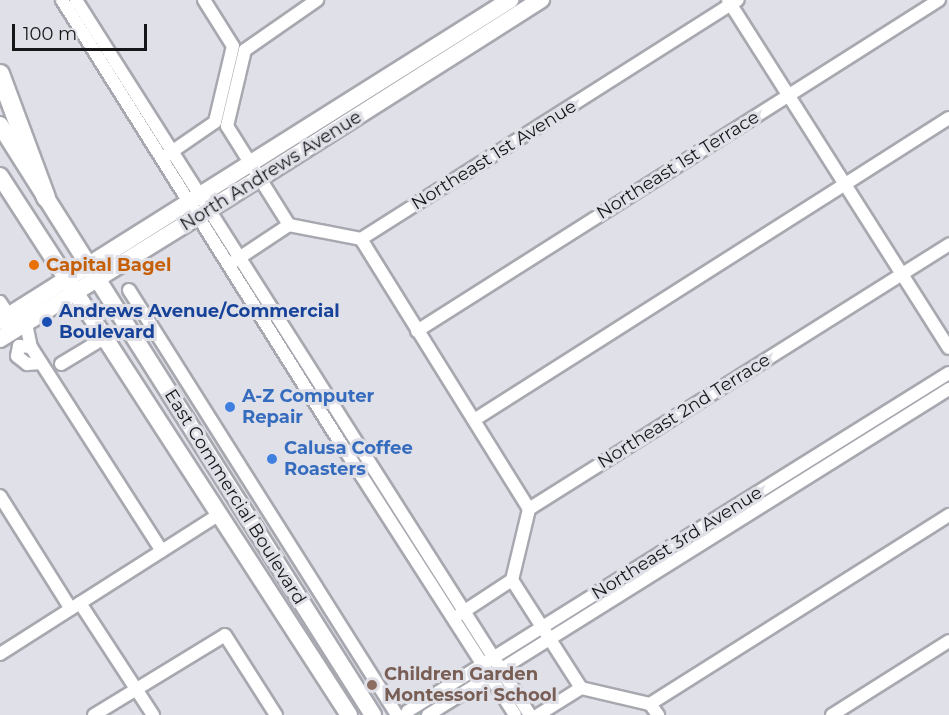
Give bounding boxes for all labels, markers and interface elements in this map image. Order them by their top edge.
scale bar [15,12,150,50]
text: 100 m [23,23,77,45]
street label: Northeast 1st Avenue [408,95,580,215]
street label: North Andrews Avenue [176,106,366,236]
street label: Northeast 1st Terrace [593,106,763,224]
place label: Capital Bagel [46,254,171,276]
marker: Capital Bagel [27,258,41,272]
place label: Andrews Avenue/Commercial Boulevard [59,301,340,344]
marker: Andrews Avenue/Commercial Boulevard [40,315,54,329]
street label: Northeast 2nd Terrace [594,349,774,473]
street label: East Commercial Boulevard [160,385,310,609]
place label: A-Z Computer Repair [242,386,374,428]
marker: A-Z Computer Repair [223,400,237,414]
place label: Calusa Coffee Roasters [284,438,413,480]
marker: Calusa Coffee Roasters [265,452,279,466]
street label: Northeast 3rd Avenue [588,482,766,604]
place label: Children Garden Montessori School [384,664,557,706]
marker: Children Garden Montessori School [365,678,379,692]

